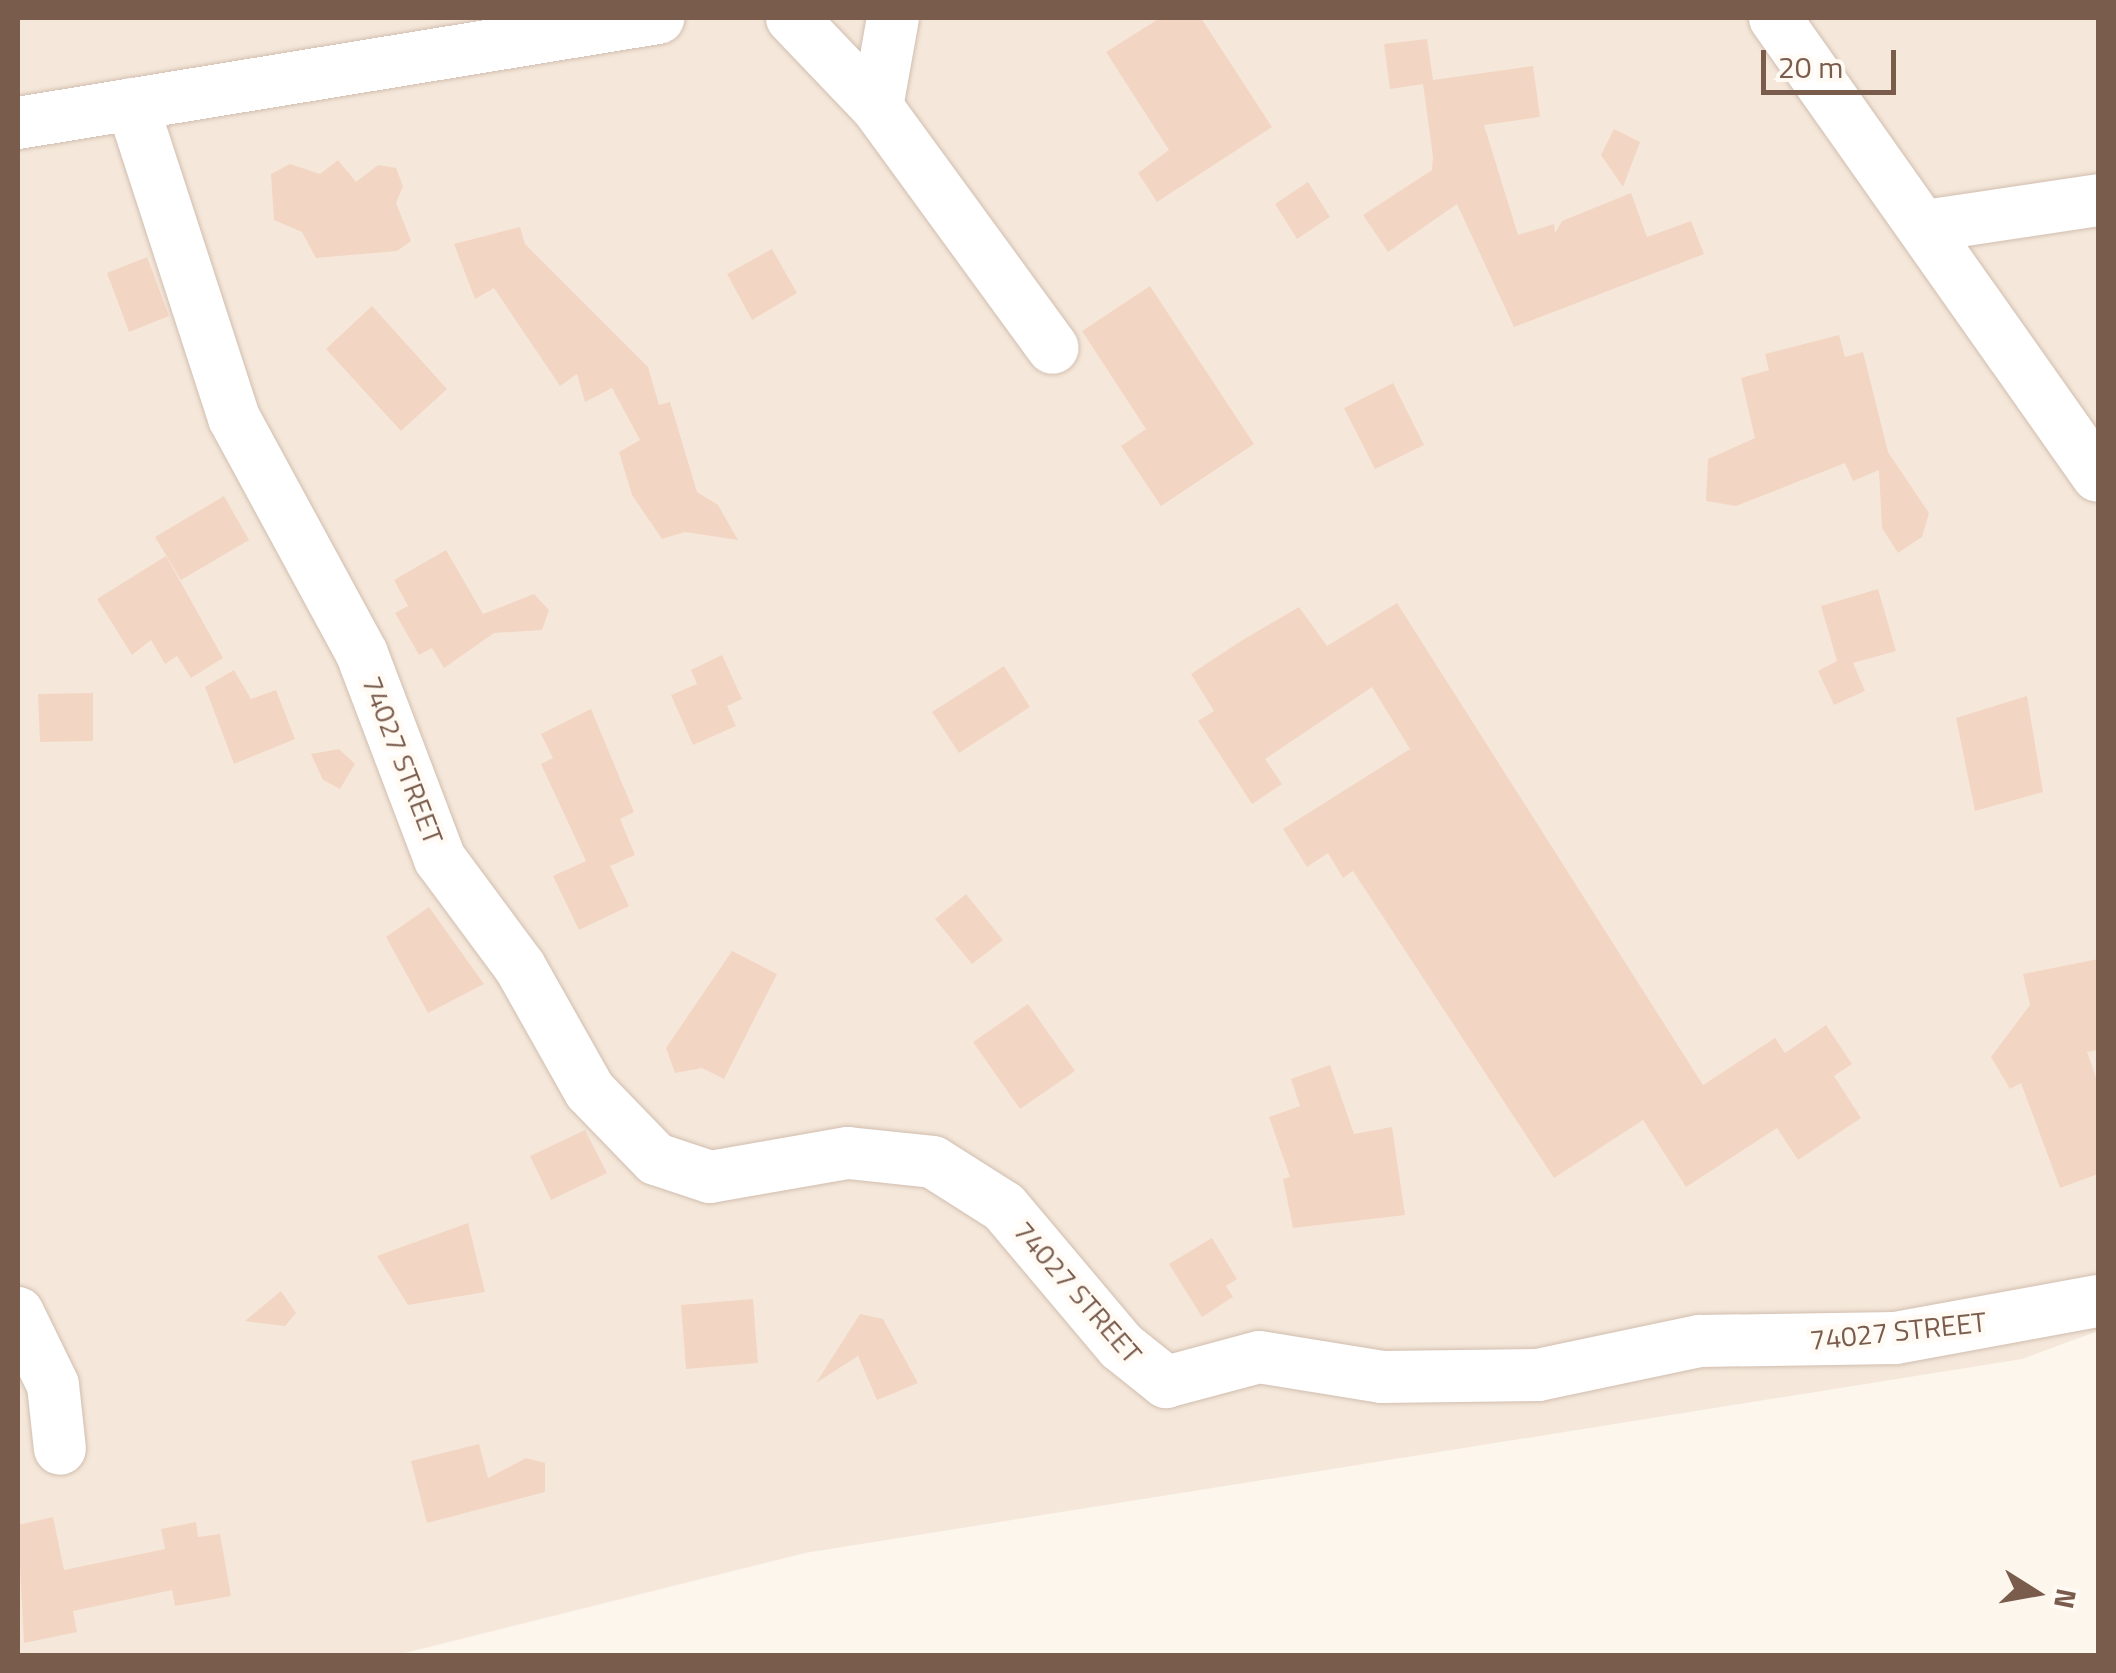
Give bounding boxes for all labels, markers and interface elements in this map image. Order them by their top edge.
scale bar [1766,30,1901,92]
text: 20 m [1778,44,1843,90]
street label: 74027 STREET [356,671,450,849]
street label: 74027 STREET [1007,1214,1149,1370]
street label: 74027 STREET [1808,1305,1988,1357]
north arrow [1986,1543,2086,1643]
text: N [2043,1585,2089,1612]

